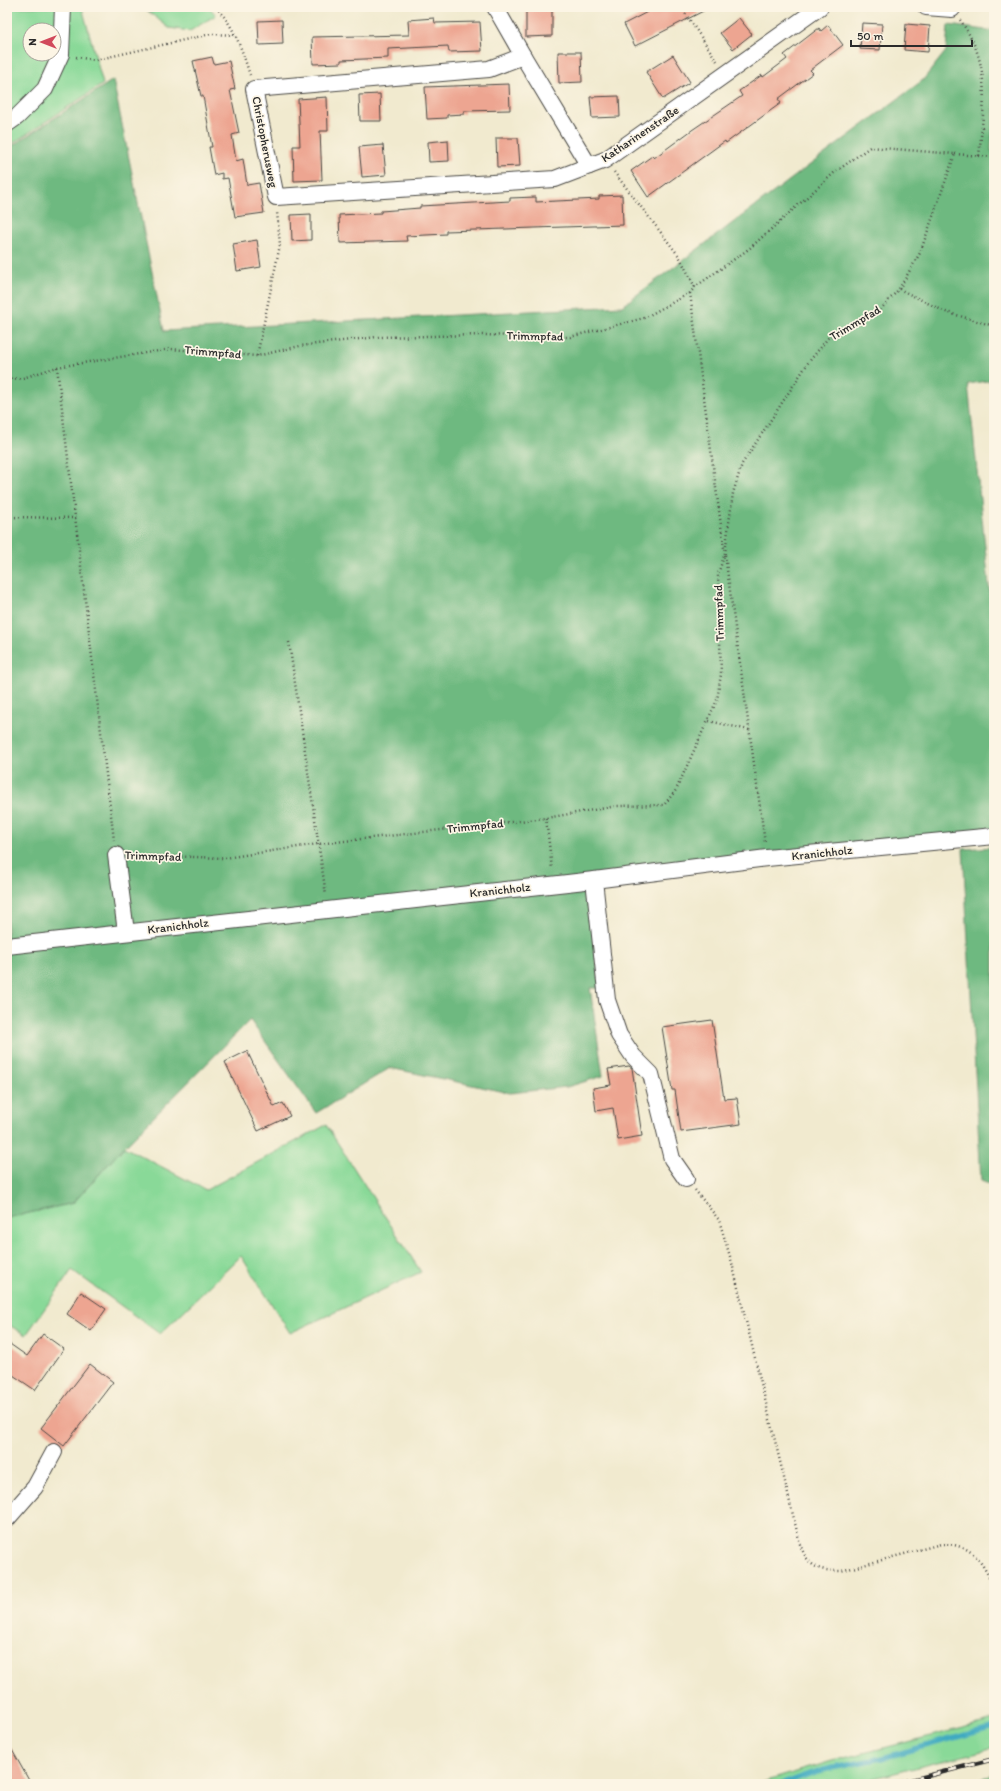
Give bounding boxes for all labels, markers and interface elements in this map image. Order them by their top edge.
north arrow [22,22,62,62]
scale bar [851,22,972,48]
text: 50 m [857,29,883,43]
text: N [26,38,39,46]
street label: Christopherusweg [249,95,281,190]
street label: Katharinenstraße [599,103,682,165]
street label: Trimmpfad [827,302,883,344]
street label: Trimmpfad [506,329,564,344]
street label: Trimmpfad [184,343,242,361]
street label: Trimmpfad [711,584,727,642]
street label: Trimmpfad [446,816,504,836]
street label: Kranichholz [791,843,854,863]
street label: Trimmpfad [124,848,182,864]
street label: Kranichholz [469,880,532,900]
street label: Kranichholz [147,915,210,937]

